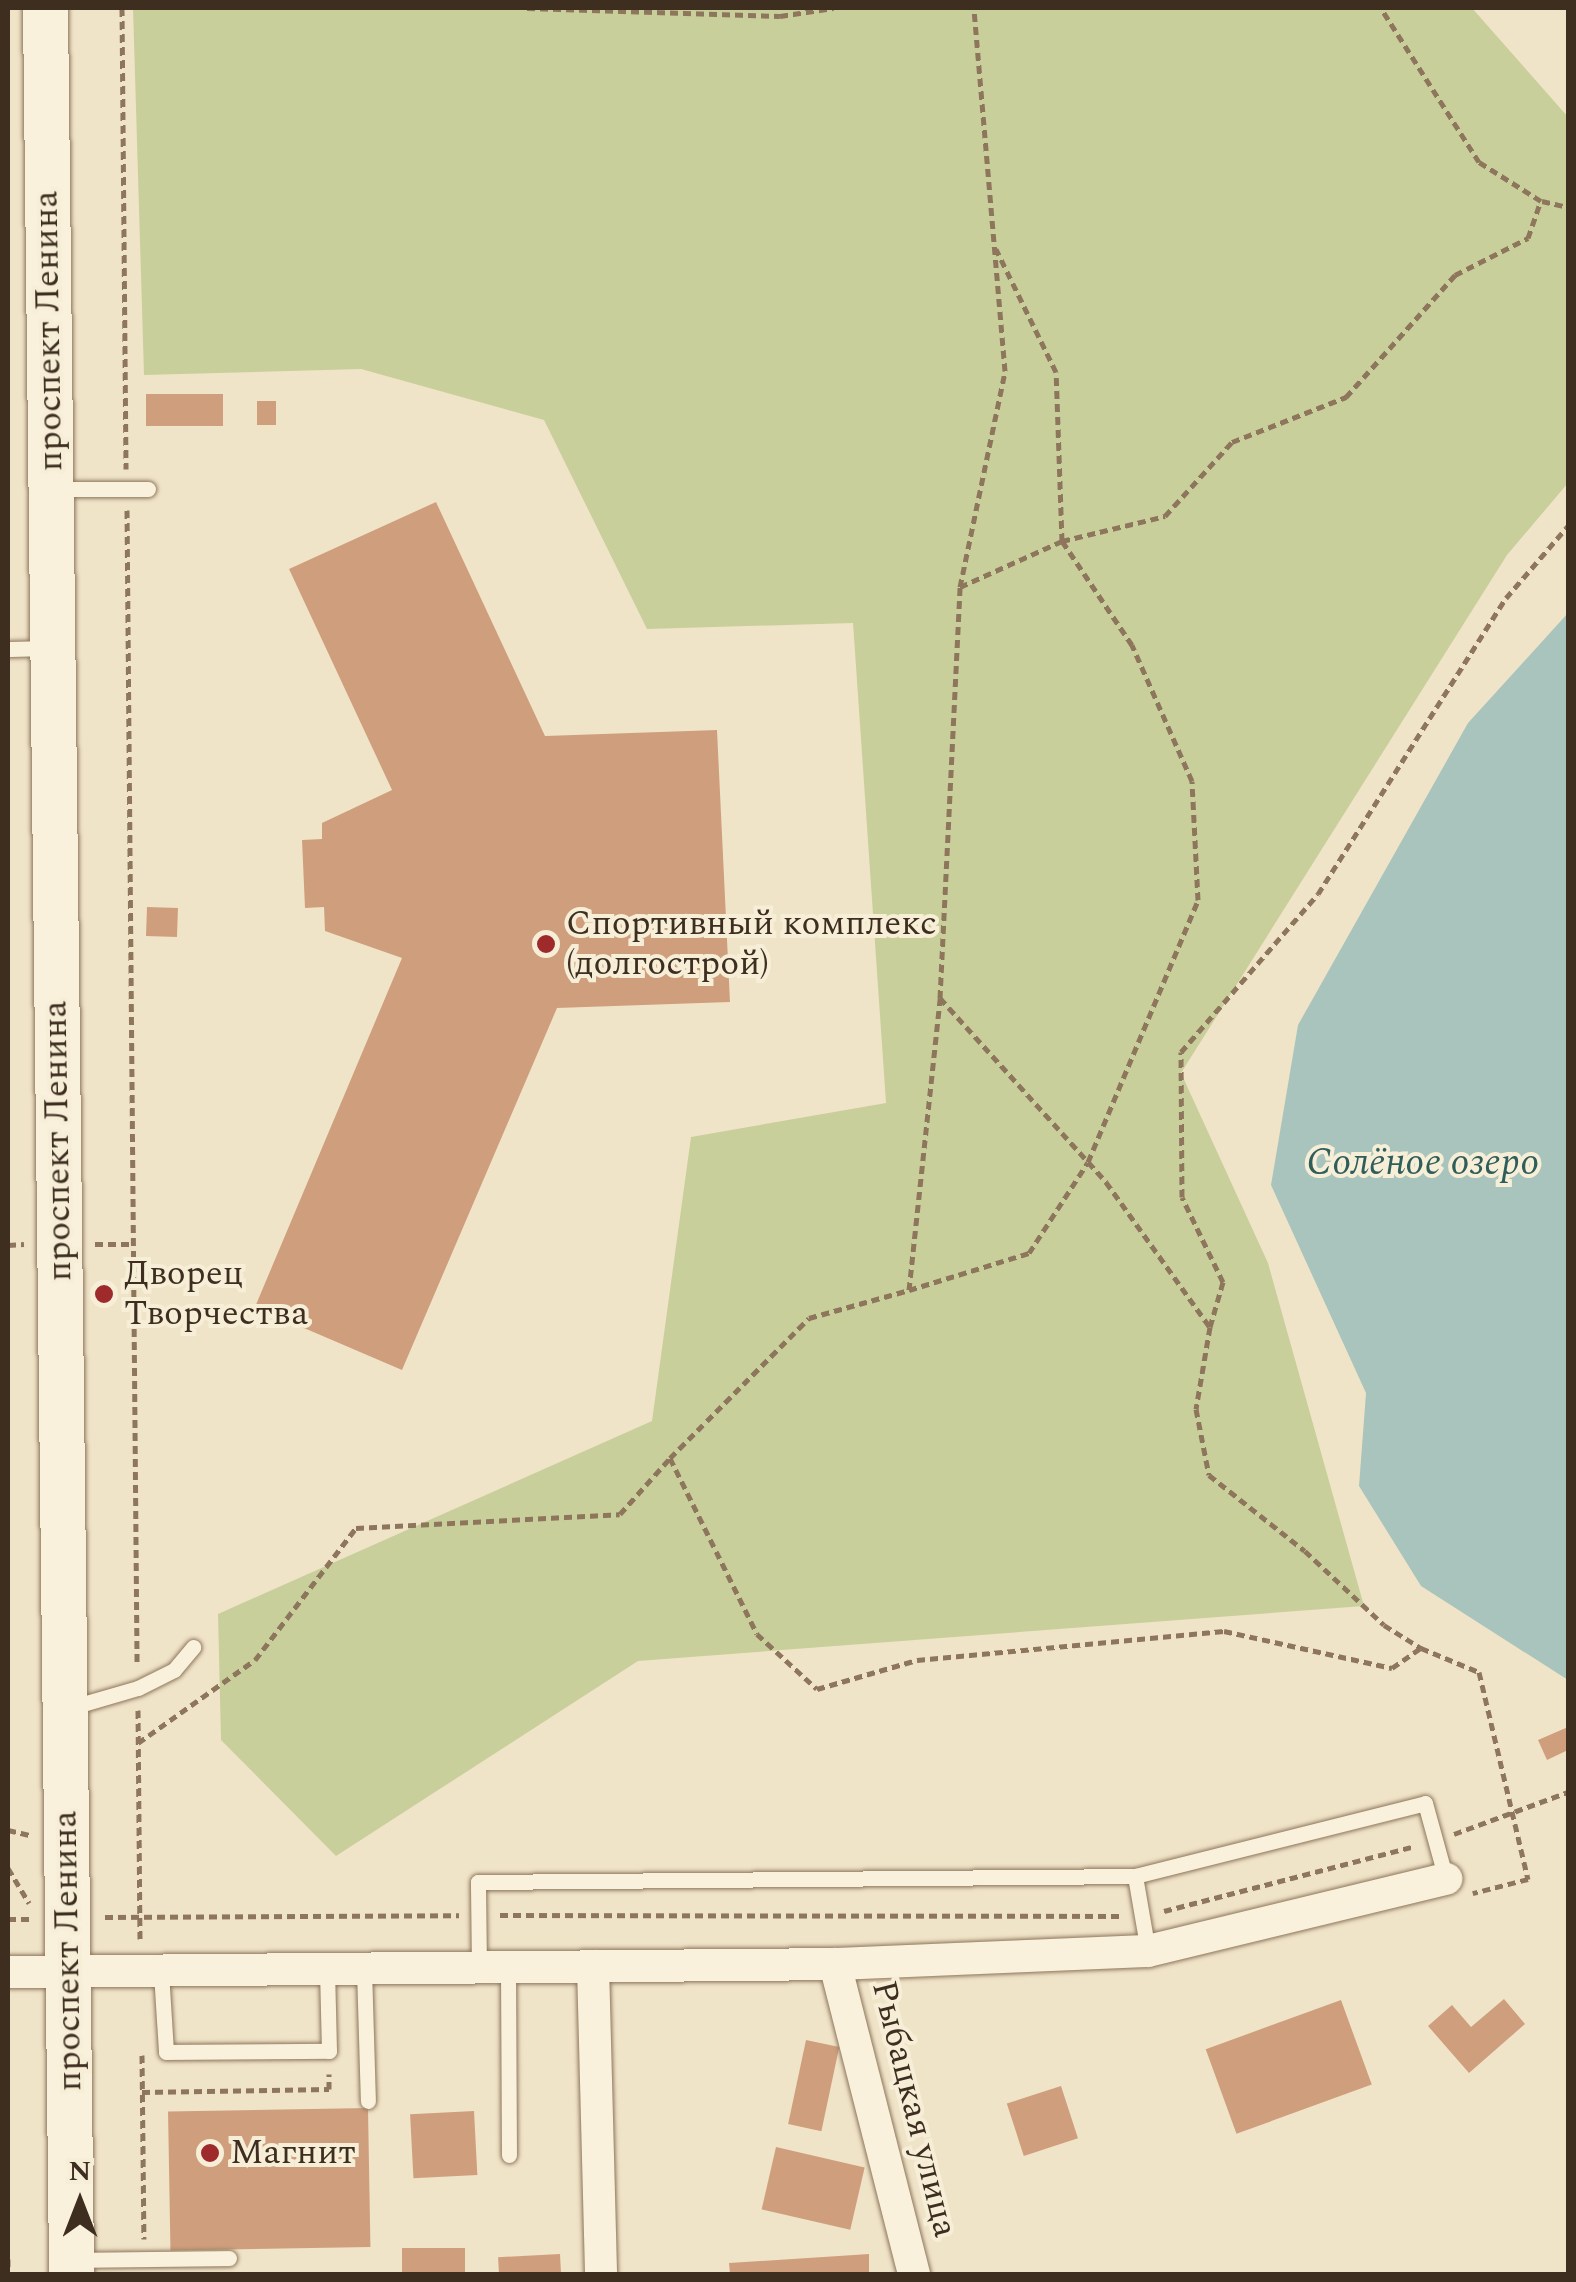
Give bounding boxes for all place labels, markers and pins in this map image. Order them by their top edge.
place label: Спортивный комплекс (долгострой) [566,903,937,985]
marker: Спортивный комплекс (долгострой) [535,933,557,955]
place label: Дворец Творчества [124,1253,308,1335]
marker: Дворец Творчества [93,1283,115,1305]
place label: Магнит [230,2132,356,2174]
marker: Магнит [199,2142,221,2164]

